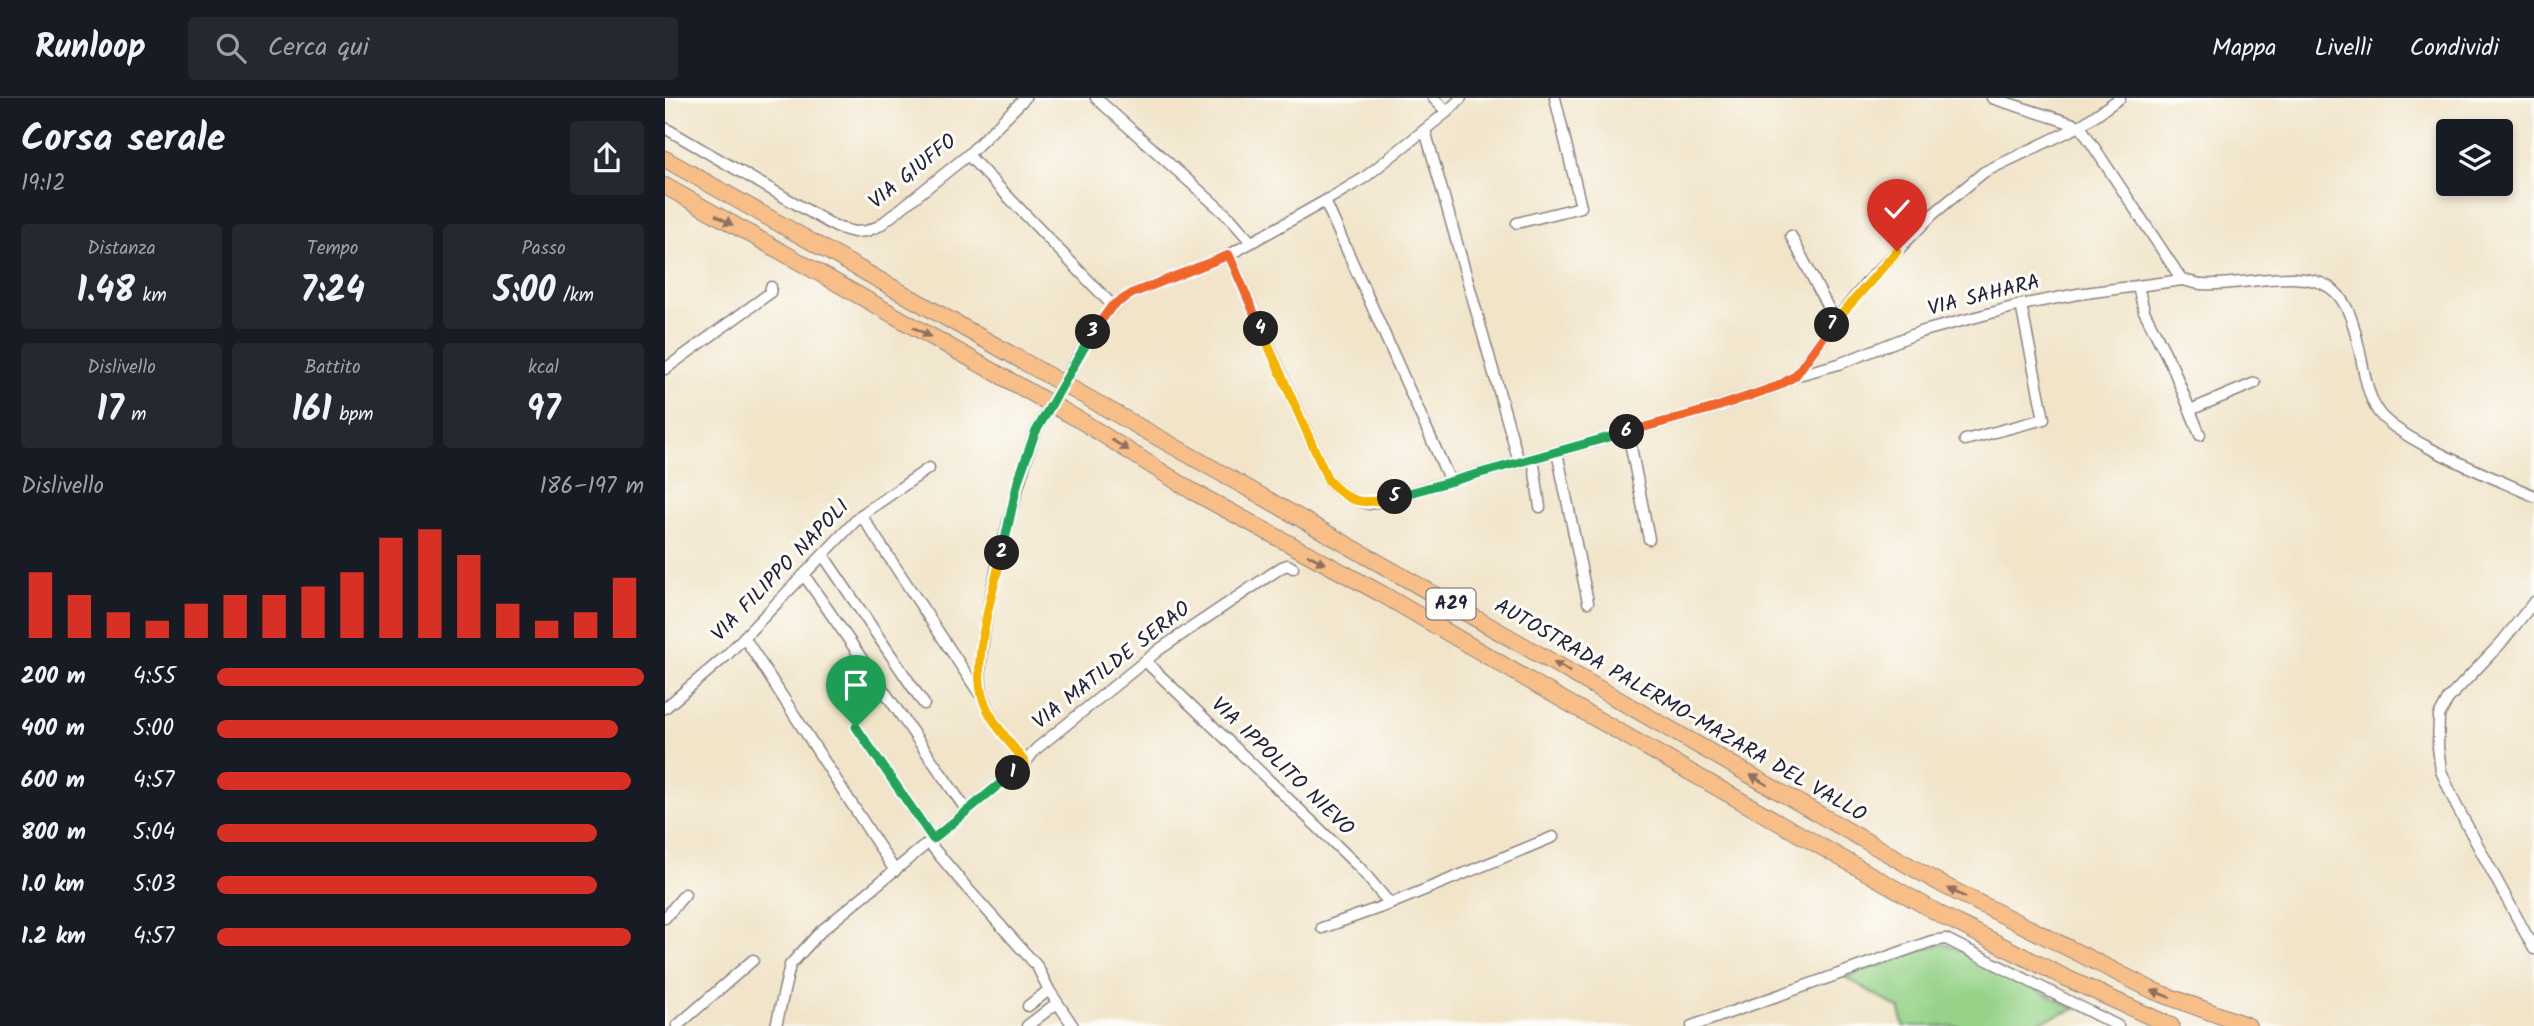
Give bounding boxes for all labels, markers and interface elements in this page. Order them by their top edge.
search box [188,17,678,80]
text: Runloop [35,22,146,75]
text: Cerca qui [268,27,369,69]
icon: search [212,29,250,67]
text: Mappa [2212,29,2277,68]
text: Livelli [2315,29,2372,68]
text: Condividi [2410,29,2499,68]
text: Corsa serale [21,110,225,170]
map controls [2436,119,2513,196]
button: layers [2436,119,2513,196]
button: share [570,121,644,195]
street label: VIA GIUFFO [862,126,965,218]
text: 19:12 [21,166,66,202]
pin [1867,179,1927,251]
icon: check [1878,190,1916,228]
one-way arrow [715,214,734,226]
text: Distanza [87,234,156,264]
text: Tempo [307,234,358,264]
text: Passo [521,234,566,264]
text: 1.48 [76,264,135,320]
text: 7:24 [300,264,365,320]
text: 5:00 [493,264,555,320]
street label: VIA SAHARA [1924,266,2044,326]
text: km [135,281,167,311]
text: /km [555,281,594,311]
pin: 7 [1815,308,1849,342]
text: 7 [1827,309,1836,339]
pin: 4 [1243,312,1279,346]
text: 4 [1255,313,1266,343]
pin: 3 [1075,314,1111,350]
text: 3 [1087,316,1098,346]
one-way arrow [913,326,932,338]
text: Dislivello [87,353,156,383]
text: Battito [304,353,361,383]
text: kcal [528,353,559,383]
text: 17 [97,383,124,439]
text: 161 [292,383,332,439]
text: 97 [526,383,561,439]
text: m [124,400,146,430]
text: bpm [332,400,373,430]
pin: 6 [1609,414,1644,450]
text: 6 [1621,416,1632,446]
one-way arrow [1110,439,1129,452]
text: Dislivello [21,469,104,505]
text: 186–197 m [540,469,644,505]
pin: 5 [1377,480,1413,514]
text: 5 [1390,481,1399,511]
street label: VIA FILIPPO NAPOLI [704,492,858,650]
pin: 2 [985,536,1019,570]
text: 2 [996,537,1007,567]
one-way arrow [1306,554,1326,565]
road number: A29 [1427,589,1475,620]
street label: AUTOSTRADA PALERMO-MAZARA DEL VALLO [1488,590,1872,832]
street label: VIA MATILDE SERAO [1026,594,1198,738]
pin [826,655,886,727]
text: 200 m [21,659,86,695]
text: 4:55 [133,659,176,695]
one-way arrow [1552,661,1571,673]
icon: arrive [837,666,875,704]
street label: VIA IPPOLITO NIEVO [1203,690,1361,844]
text: 400 m [21,711,85,747]
text: 5:00 [133,711,174,747]
pin: 1 [995,756,1031,790]
text: 1 [1010,757,1015,787]
text: 600 m [21,763,85,799]
text: 4:57 [133,763,174,799]
one-way arrow [1750,774,1769,786]
text: 800 m [21,815,86,851]
text: 5:04 [133,815,175,851]
text: 1.0 km [21,867,84,903]
text: 5:03 [133,867,176,903]
one-way arrow [1947,887,1967,898]
text: 1.2 km [21,919,86,955]
text: 4:57 [133,919,174,955]
one-way arrow [2150,988,2171,999]

